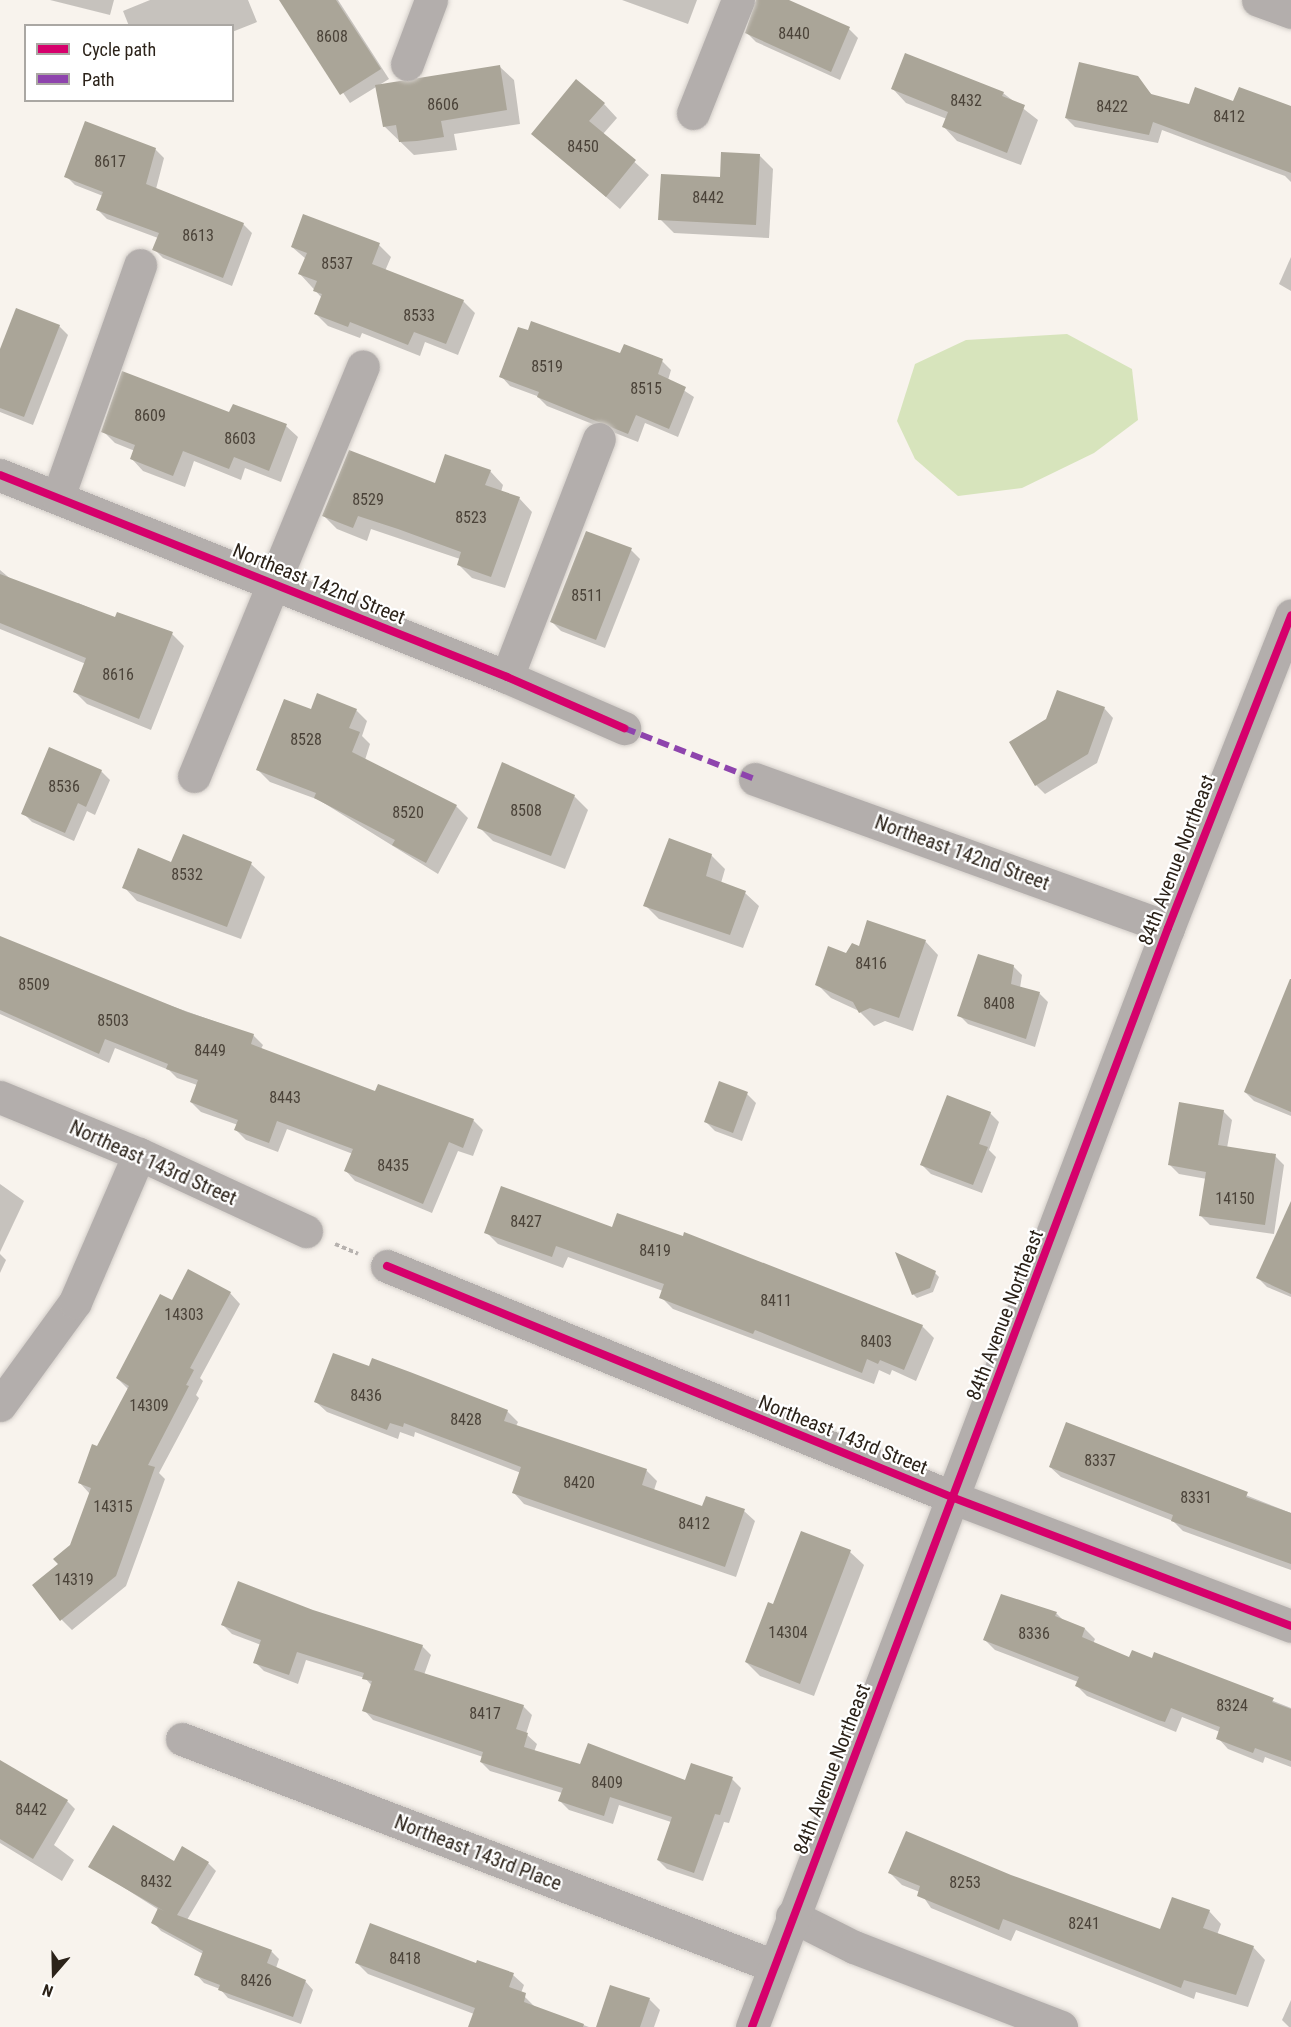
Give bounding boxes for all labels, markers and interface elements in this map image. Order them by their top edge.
legend [24,24,234,102]
house number: 8440 [778,24,810,44]
house number: 8608 [316,27,348,47]
text: Cycle path [82,39,156,60]
text: Path [82,69,115,90]
house number: 8432 [950,91,982,111]
house number: 8606 [427,95,459,115]
house number: 8422 [1096,97,1128,117]
house number: 8412 [1213,107,1245,127]
house number: 8450 [567,137,599,157]
house number: 8617 [94,152,126,172]
house number: 8442 [692,188,724,208]
house number: 8613 [182,226,214,246]
house number: 8537 [321,254,353,274]
house number: 8533 [403,306,435,326]
house number: 8519 [531,357,563,377]
house number: 8515 [630,379,662,399]
house number: 8609 [134,406,166,426]
house number: 8603 [224,429,256,449]
house number: 8529 [352,490,384,510]
house number: 8523 [455,508,487,528]
street label: Northeast 142nd Street [229,538,409,630]
house number: 8511 [571,586,603,606]
house number: 8616 [102,665,134,685]
house number: 8528 [290,730,322,750]
street label: 84th Avenue Northeast [1133,771,1221,949]
house number: 8536 [48,777,80,797]
house number: 8508 [510,801,542,821]
house number: 8520 [392,803,424,823]
street label: Northeast 142nd Street [872,810,1052,896]
house number: 8532 [171,865,203,885]
house number: 8416 [855,954,887,974]
house number: 8509 [18,975,50,995]
house number: 8408 [983,994,1015,1014]
house number: 8503 [97,1011,129,1031]
house number: 8449 [194,1041,226,1061]
house number: 8443 [269,1088,301,1108]
street label: Northeast 143rd Street [66,1115,240,1211]
house number: 8435 [377,1156,409,1176]
house number: 14150 [1215,1189,1255,1209]
house number: 8427 [510,1212,542,1232]
street label: 84th Avenue Northeast [961,1226,1049,1404]
house number: 8419 [639,1241,671,1261]
house number: 8411 [760,1291,792,1311]
house number: 14303 [164,1305,204,1325]
house number: 8403 [860,1332,892,1352]
house number: 8436 [350,1386,382,1406]
street label: Northeast 143rd Street [755,1390,931,1480]
house number: 14309 [129,1396,169,1416]
house number: 8428 [450,1410,482,1430]
house number: 8337 [1084,1451,1116,1471]
house number: 8420 [563,1473,595,1493]
house number: 8331 [1180,1488,1212,1508]
house number: 14315 [93,1497,133,1517]
house number: 8412 [678,1514,710,1534]
house number: 14319 [54,1570,94,1590]
house number: 14304 [768,1623,808,1643]
house number: 8336 [1018,1624,1050,1644]
street label: 84th Avenue Northeast [788,1680,876,1858]
house number: 8324 [1216,1696,1248,1716]
house number: 8417 [469,1704,501,1724]
house number: 8409 [591,1773,623,1793]
house number: 8442 [15,1800,47,1820]
street label: Northeast 143rd Place [391,1810,565,1896]
house number: 8432 [140,1872,172,1892]
house number: 8253 [949,1873,981,1893]
house number: 8241 [1068,1914,1100,1934]
north arrow [24,1943,84,2003]
house number: 8418 [389,1949,421,1969]
house number: 8426 [240,1971,272,1991]
text: N [40,1980,56,2001]

